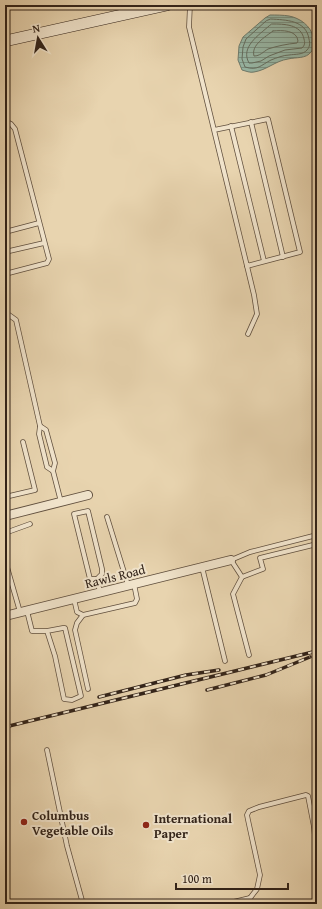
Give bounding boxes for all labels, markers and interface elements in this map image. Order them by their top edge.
north arrow [18,18,58,58]
text: N [31,20,42,37]
street label: Rawls Road [83,560,147,593]
place label: Columbus Vegetable Oils [32,806,114,840]
place label: International Paper [154,809,232,843]
marker: Columbus Vegetable Oils [19,817,29,827]
marker: International Paper [141,820,151,830]
scale bar [176,865,288,891]
text: 100 m [182,870,212,887]

